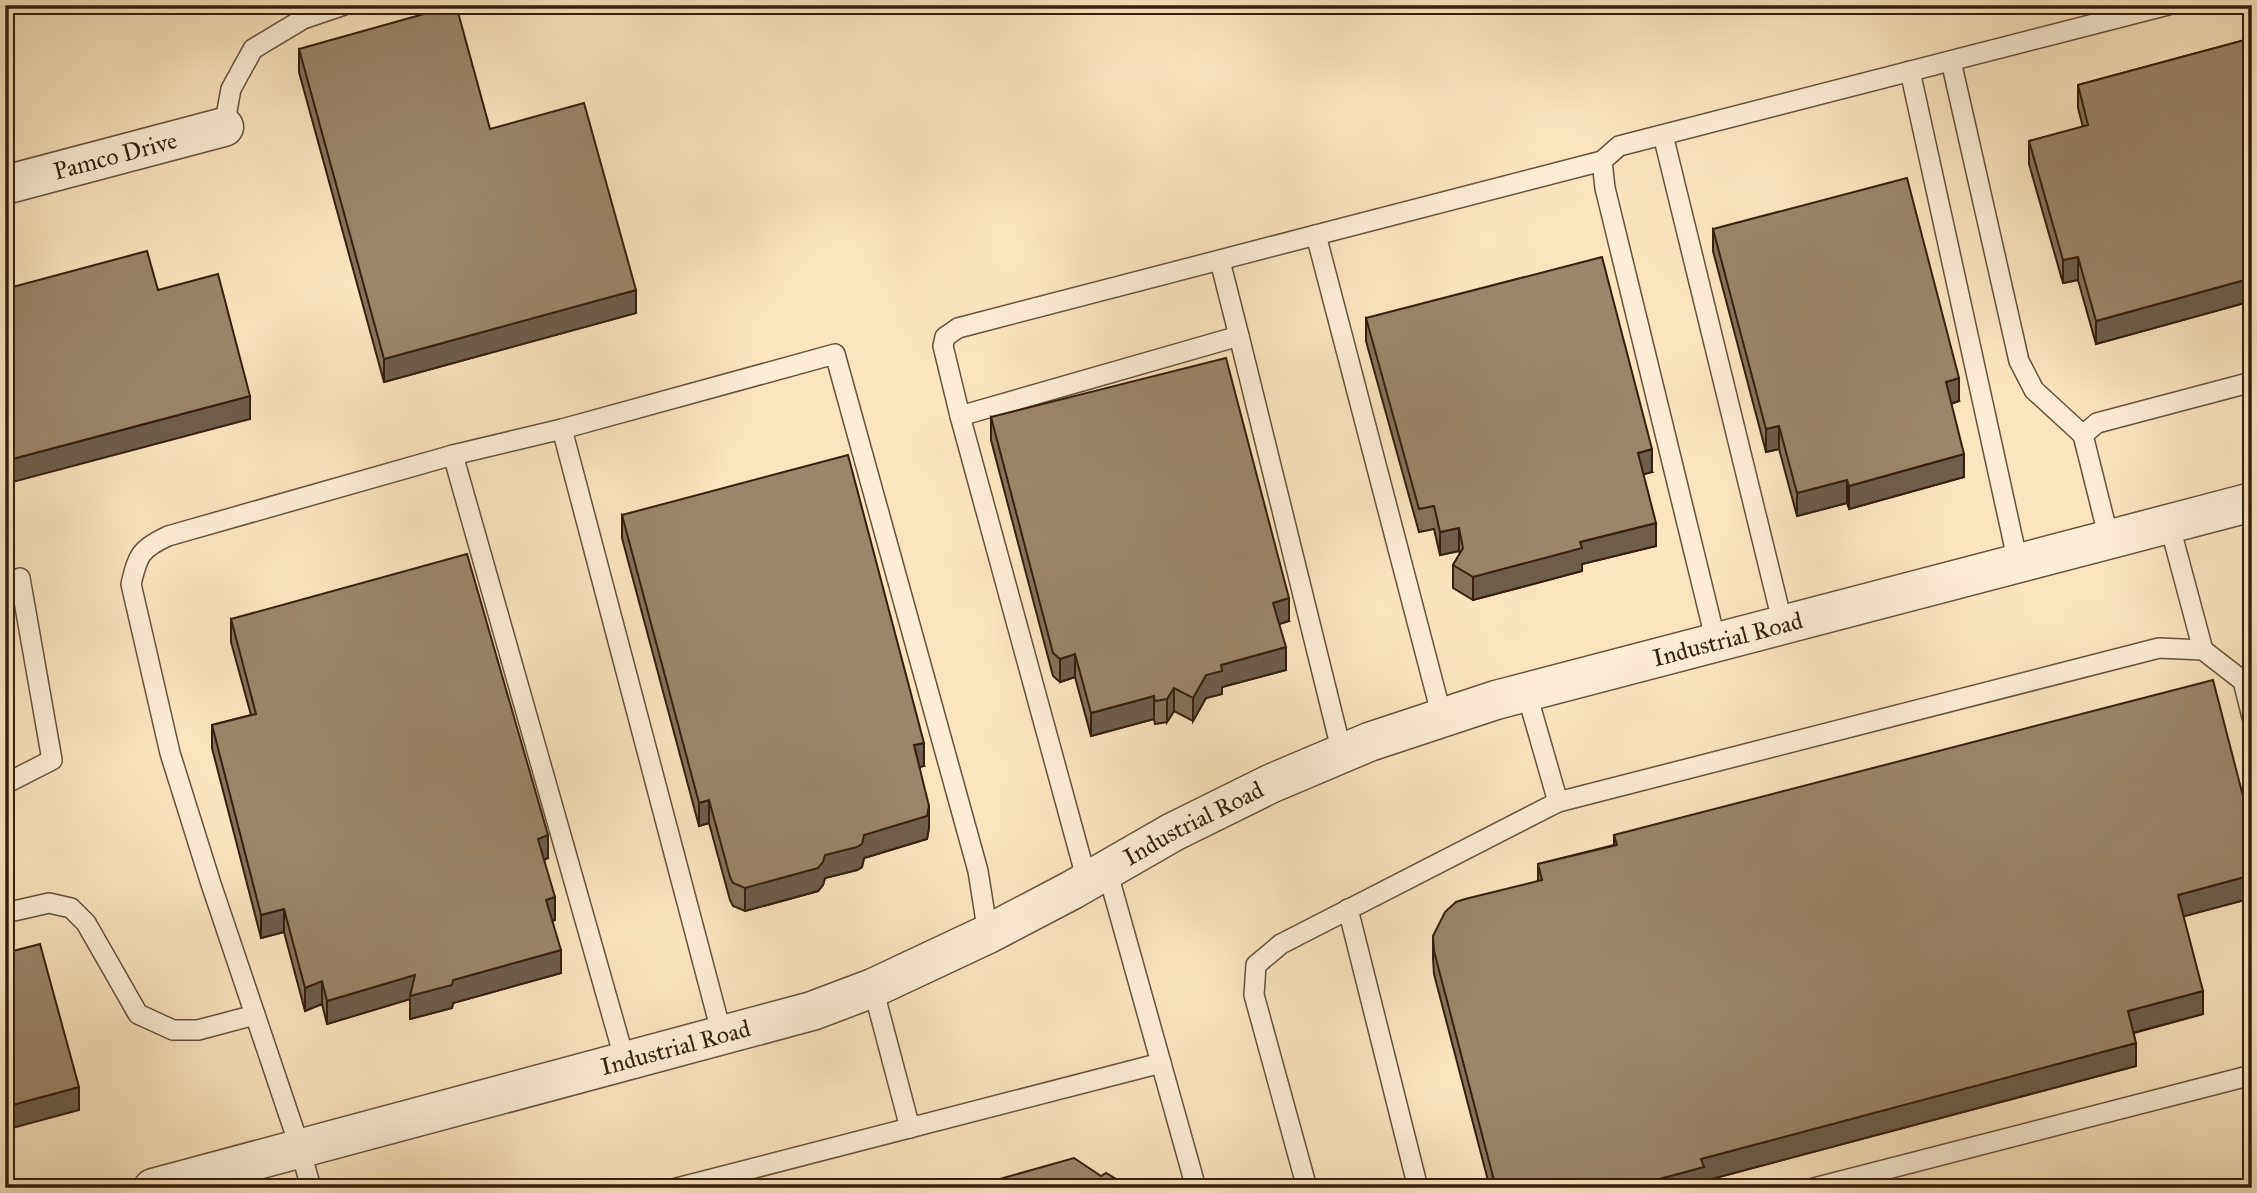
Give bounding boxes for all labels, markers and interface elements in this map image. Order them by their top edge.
street label: Pamco Drive [50,125,180,187]
street label: Industrial Road [1649,605,1806,673]
street label: Industrial Road [1118,775,1268,872]
street label: Industrial Road [597,1013,754,1082]

